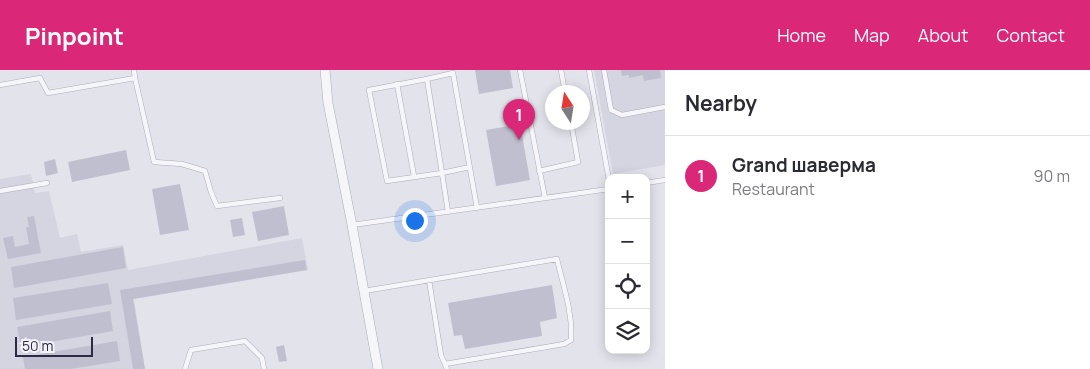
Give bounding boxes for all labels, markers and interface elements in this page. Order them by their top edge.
text: Pinpoint [25,19,124,52]
text: Home [777,23,826,47]
text: Map [854,23,890,47]
text: About [918,23,968,47]
text: Contact [996,23,1065,47]
north arrow [545,85,590,130]
text: Nearby [685,89,757,117]
pin: 1 [503,99,535,140]
text: Grand шаверма [732,152,876,178]
text: 1 [697,165,705,187]
text: 90 m [1034,165,1070,187]
map controls [605,174,650,354]
button: + [605,174,650,219]
text: Restaurant [732,178,815,200]
your location [402,208,428,234]
button: − [605,219,650,264]
button: locate [605,264,650,309]
button: layers [605,309,650,354]
scale bar [15,334,92,357]
text: 50 m [22,336,53,355]

